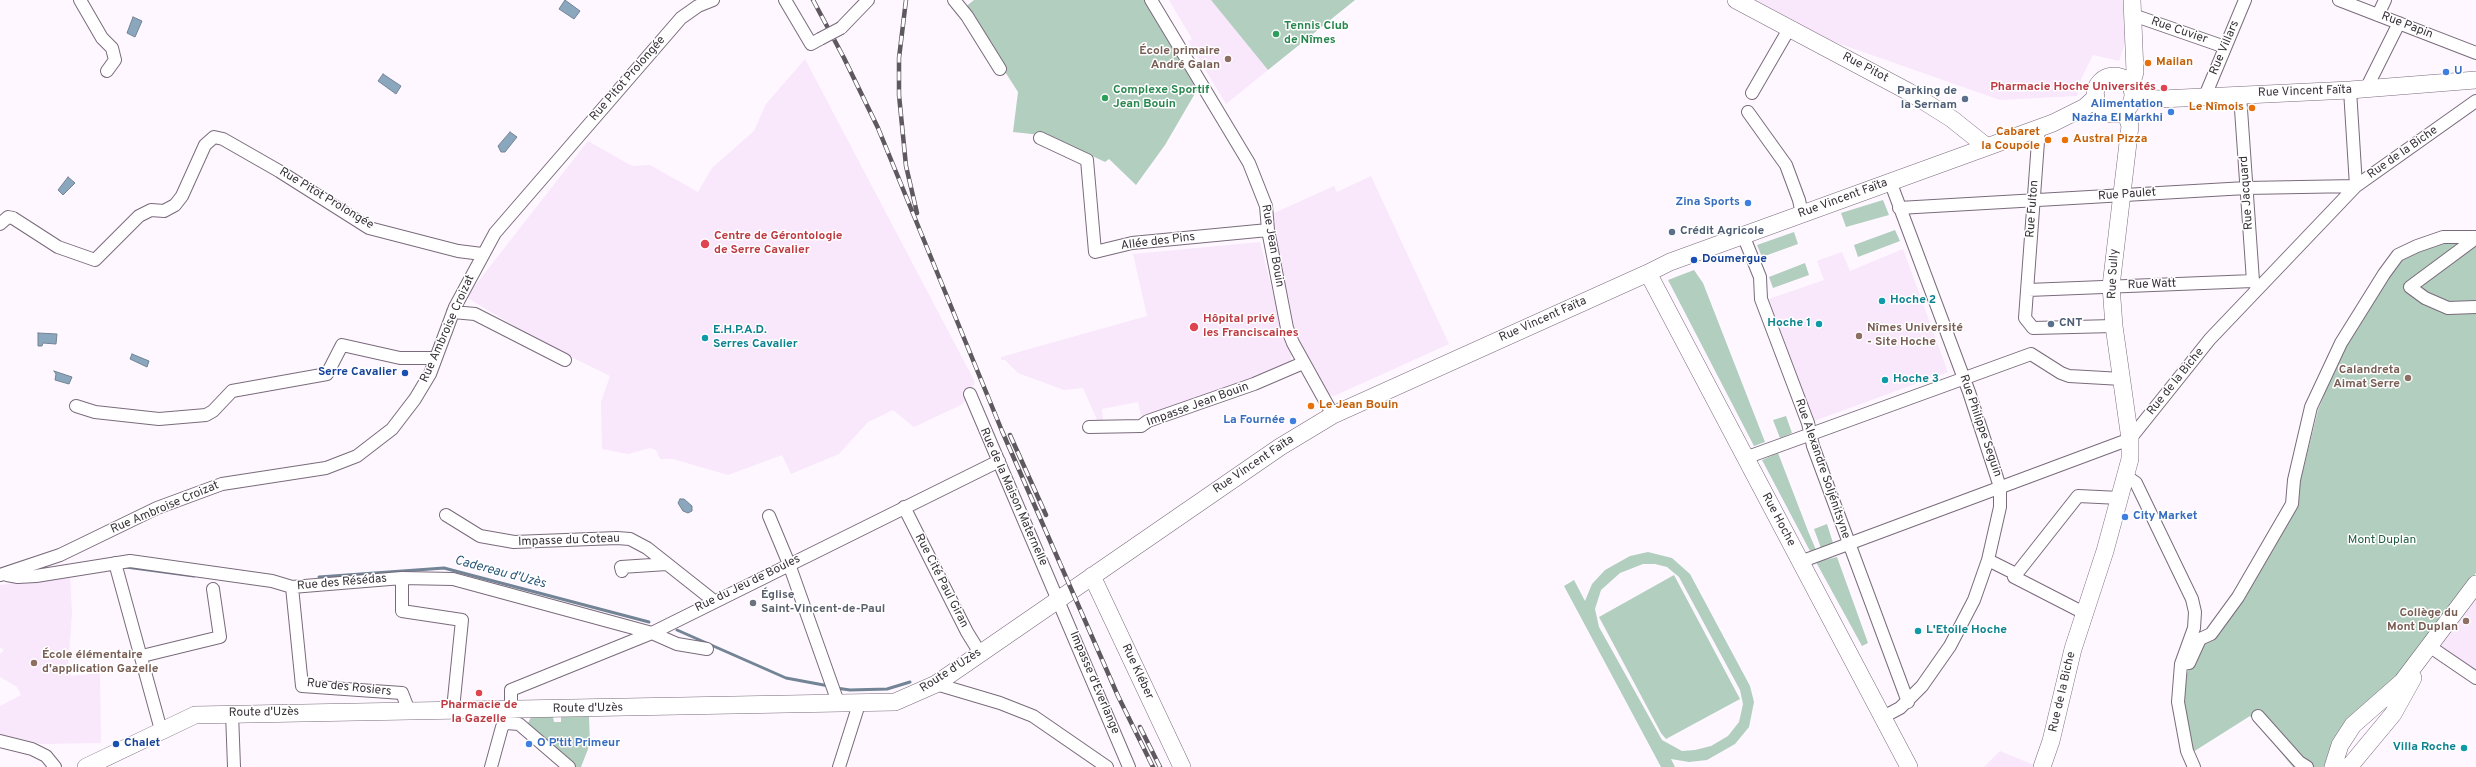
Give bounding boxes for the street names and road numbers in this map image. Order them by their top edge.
street label: Rue Papin [2379,10,2435,42]
street label: Rue Cuvier [2149,15,2209,47]
street label: Rue Villars [2207,19,2243,77]
street label: Rue Pitot Prolongée [587,34,669,124]
street label: Rue Pitot [1840,50,1890,86]
street label: Rue Vincent Faïta [2258,83,2352,101]
street label: Rue de la Biche [2365,123,2441,183]
street label: Rue Jacquard [2237,156,2257,230]
street label: Rue Pitot Prolongée [276,165,376,233]
street label: Rue Vincent Faïta [1796,176,1890,222]
street label: Rue Fulton [2024,180,2042,238]
street label: Rue Paulet [2097,186,2157,204]
street label: Rue Jean Bouin [1258,203,1286,289]
street label: Allée des Pins [1120,230,1196,254]
street label: Rue Sully [2105,248,2123,300]
street label: Rue Ambroise Croizat [418,273,478,385]
street label: Rue Watt [2127,277,2177,293]
street label: Rue Vincent Faïta [1497,294,1589,346]
street label: Rue de la Biche [2144,345,2208,419]
street label: Rue Philippe Seguin [1956,373,2004,479]
street label: Impasse Jean Bouin [1145,380,1251,430]
street label: Rue Alexandre Soljénitsyne [1791,397,1853,541]
street label: Rue de la Maison Maternelle [976,426,1050,568]
street label: Rue Vincent Faïta [1211,433,1297,497]
street label: Rue Ambroise Croizat [109,479,221,537]
street label: Rue Hoche [1758,491,1798,549]
street label: Impasse du Coteau [518,532,620,550]
street label: Rue Cité Paul Giran [911,532,971,630]
street label: Rue du Jeu de Boules [693,552,803,616]
street label: Rue des Résédas [297,572,387,594]
street label: Impasse d'Everlange [1066,629,1122,737]
street label: Rue Kléber [1118,642,1156,702]
street label: Route d'Uzès [918,646,984,696]
street label: Rue de la Biche [2047,650,2079,734]
street label: Rue des Rosiers [306,676,392,700]
street label: Route d'Uzès [553,701,623,717]
street label: Route d'Uzès [229,705,299,721]

